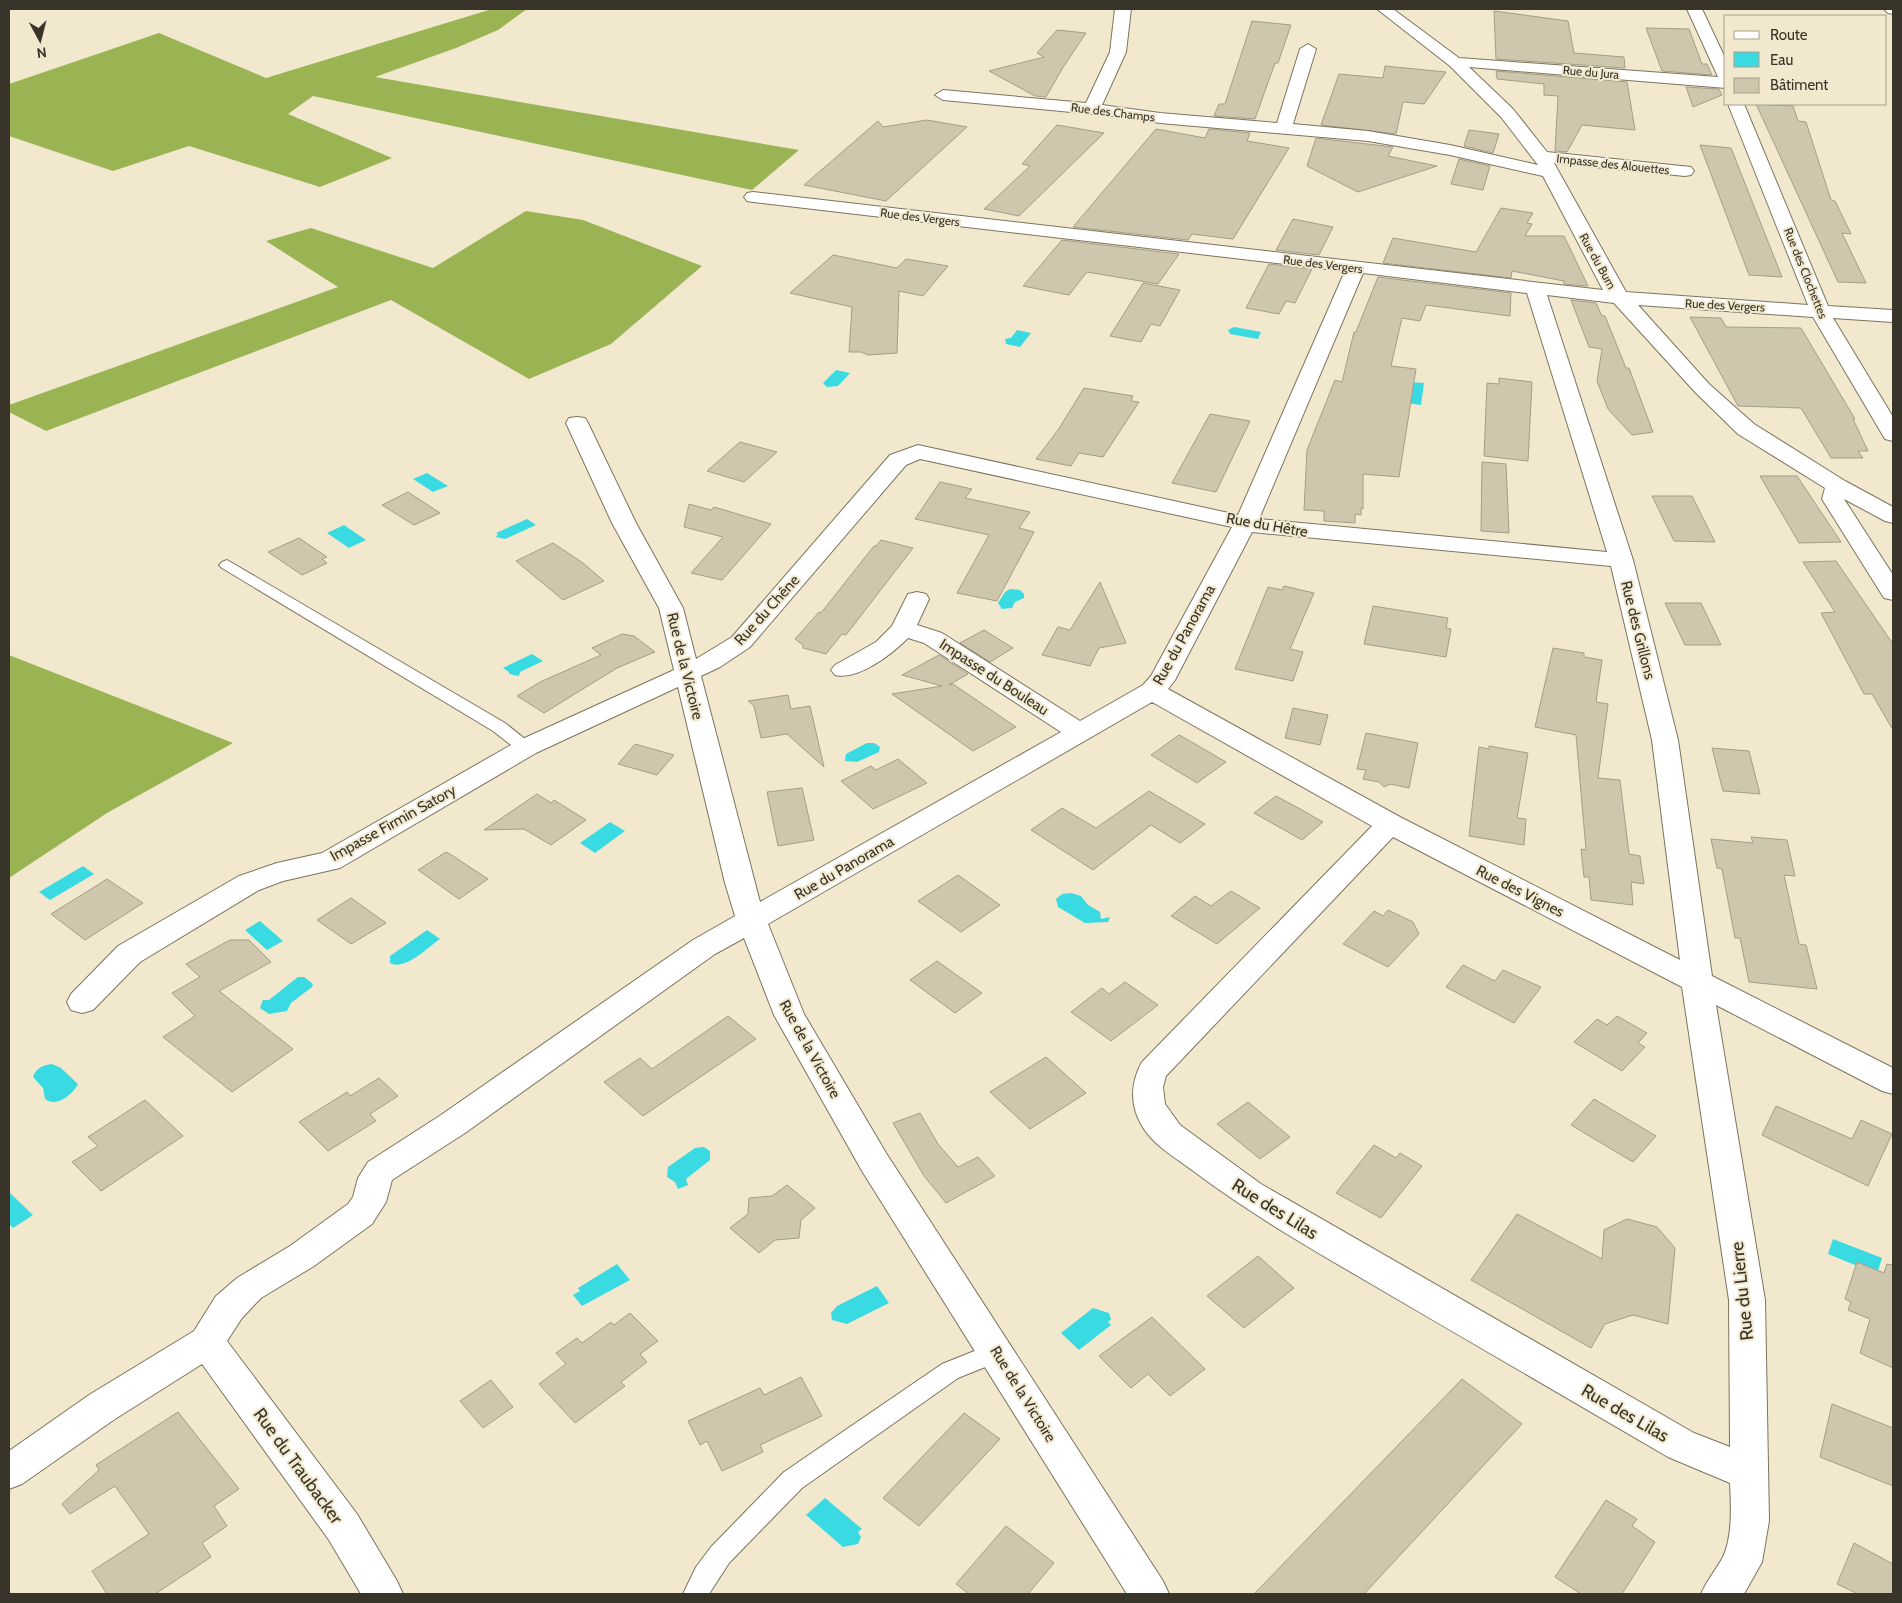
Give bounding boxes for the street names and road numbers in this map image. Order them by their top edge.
street label: Rue du Jura [1562,62,1620,82]
street label: Rue des Champs [1070,99,1156,125]
street label: Impasse des Alouettes [1556,151,1670,177]
street label: Rue des Vergers [879,205,961,229]
street label: Rue des Clochettes [1781,225,1831,321]
street label: Rue du Burn [1576,230,1620,292]
street label: Rue des Vergers [1282,252,1364,276]
street label: Rue des Vergers [1685,295,1765,315]
street label: Rue du Hêtre [1225,509,1310,541]
street label: Rue du Chêne [731,571,803,649]
street label: Rue des Grillons [1617,579,1659,681]
street label: Rue du Panorama [1149,581,1219,688]
street label: Rue de la Victoire [663,611,707,722]
street label: Impasse du Bouleau [936,635,1052,719]
street label: Impasse Firmin Satory [327,781,459,865]
street label: Rue du Panorama [791,832,898,904]
street label: Rue des Vignes [1473,861,1567,921]
street label: Rue de la Victoire [776,997,845,1102]
street label: Rue des Lilas [1228,1174,1322,1244]
street label: Rue du Lierre [1726,1241,1758,1341]
street label: Rue de la Victoire [986,1343,1060,1446]
street label: Rue des Lilas [1577,1379,1673,1447]
street label: Rue du Traubacker [249,1404,348,1528]

